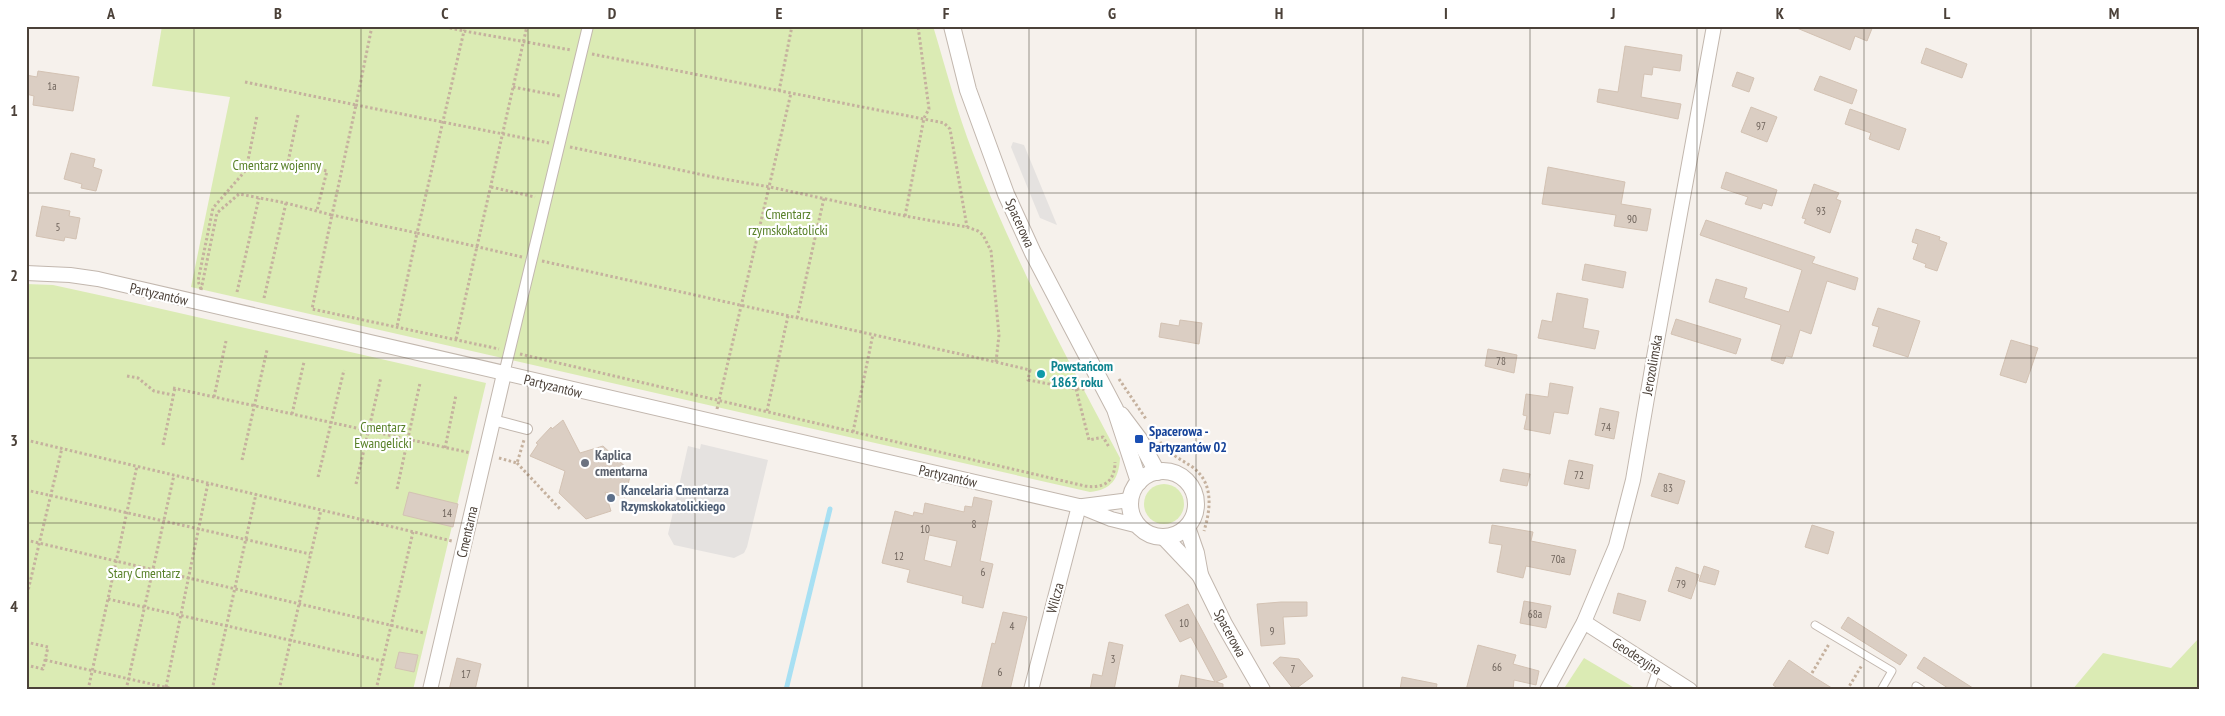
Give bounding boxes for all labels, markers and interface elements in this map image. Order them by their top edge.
text: A [106,3,116,23]
text: B [274,3,282,23]
text: C [441,3,449,23]
text: D [608,3,617,23]
text: E [776,3,783,23]
text: F [943,3,950,23]
text: G [1108,3,1116,23]
text: H [1275,3,1283,23]
text: I [1444,3,1448,23]
text: J [1610,3,1615,23]
text: K [1776,3,1785,23]
text: L [1944,3,1951,23]
text: M [2109,3,2119,23]
house number: 1a [47,79,57,93]
text: 1 [10,100,18,120]
house number: 97 [1756,119,1766,133]
park label: Cmentarz wojenny [233,156,322,174]
street label: Spacerowa [1001,196,1039,250]
house number: 93 [1816,204,1826,218]
park label: Cmentarz rzymskokatolicki [748,205,828,239]
house number: 90 [1627,212,1637,226]
house number: 5 [56,220,61,234]
text: 2 [10,265,18,285]
street label: Partyzantów [128,279,191,310]
street label: Jerozolimska [1638,333,1666,398]
house number: 78 [1496,354,1506,368]
place label: Powstańcom 1863 roku [1051,357,1113,391]
marker: Powstańcom 1863 roku [1035,368,1047,380]
street label: Partyzantów [522,370,585,402]
park label: Cmentarz Ewangelicki [354,418,412,452]
house number: 74 [1601,420,1611,434]
place label: Spacerowa - Partyzantów 02 [1149,422,1227,456]
text: 3 [10,430,18,450]
marker: Spacerowa - Partyzantów 02 [1133,433,1145,445]
place label: Kaplica cmentarna [595,446,648,480]
marker: Kaplica cmentarna [579,457,591,469]
street label: Partyzantów [917,461,980,492]
house number: 72 [1574,468,1584,482]
place label: Kancelaria Cmentarza Rzymskokatolickiego [621,481,729,515]
house number: 83 [1663,481,1673,495]
marker: Kancelaria Cmentarza Rzymskokatolickiego [605,492,617,504]
street label: Cmentarna [452,504,482,560]
house number: 14 [442,506,452,520]
house number: 8 [972,517,977,531]
house number: 10 [920,522,930,536]
house number: 12 [894,549,904,563]
house number: 70a [1551,552,1565,566]
park label: Stary Cmentarz [108,564,180,582]
house number: 6 [981,565,986,579]
house number: 79 [1676,577,1686,591]
street label: Wilcza [1042,581,1068,615]
text: 4 [10,596,18,616]
street label: Spacerowa [1210,606,1250,660]
house number: 68a [1528,607,1542,621]
house number: 10 [1179,616,1189,630]
house number: 4 [1010,619,1015,633]
house number: 9 [1270,624,1275,638]
street label: Geodezyjna [1609,633,1665,679]
house number: 3 [1111,652,1116,666]
house number: 66 [1492,660,1502,674]
house number: 7 [1291,662,1296,676]
house number: 6 [998,665,1003,679]
house number: 17 [461,667,471,681]

